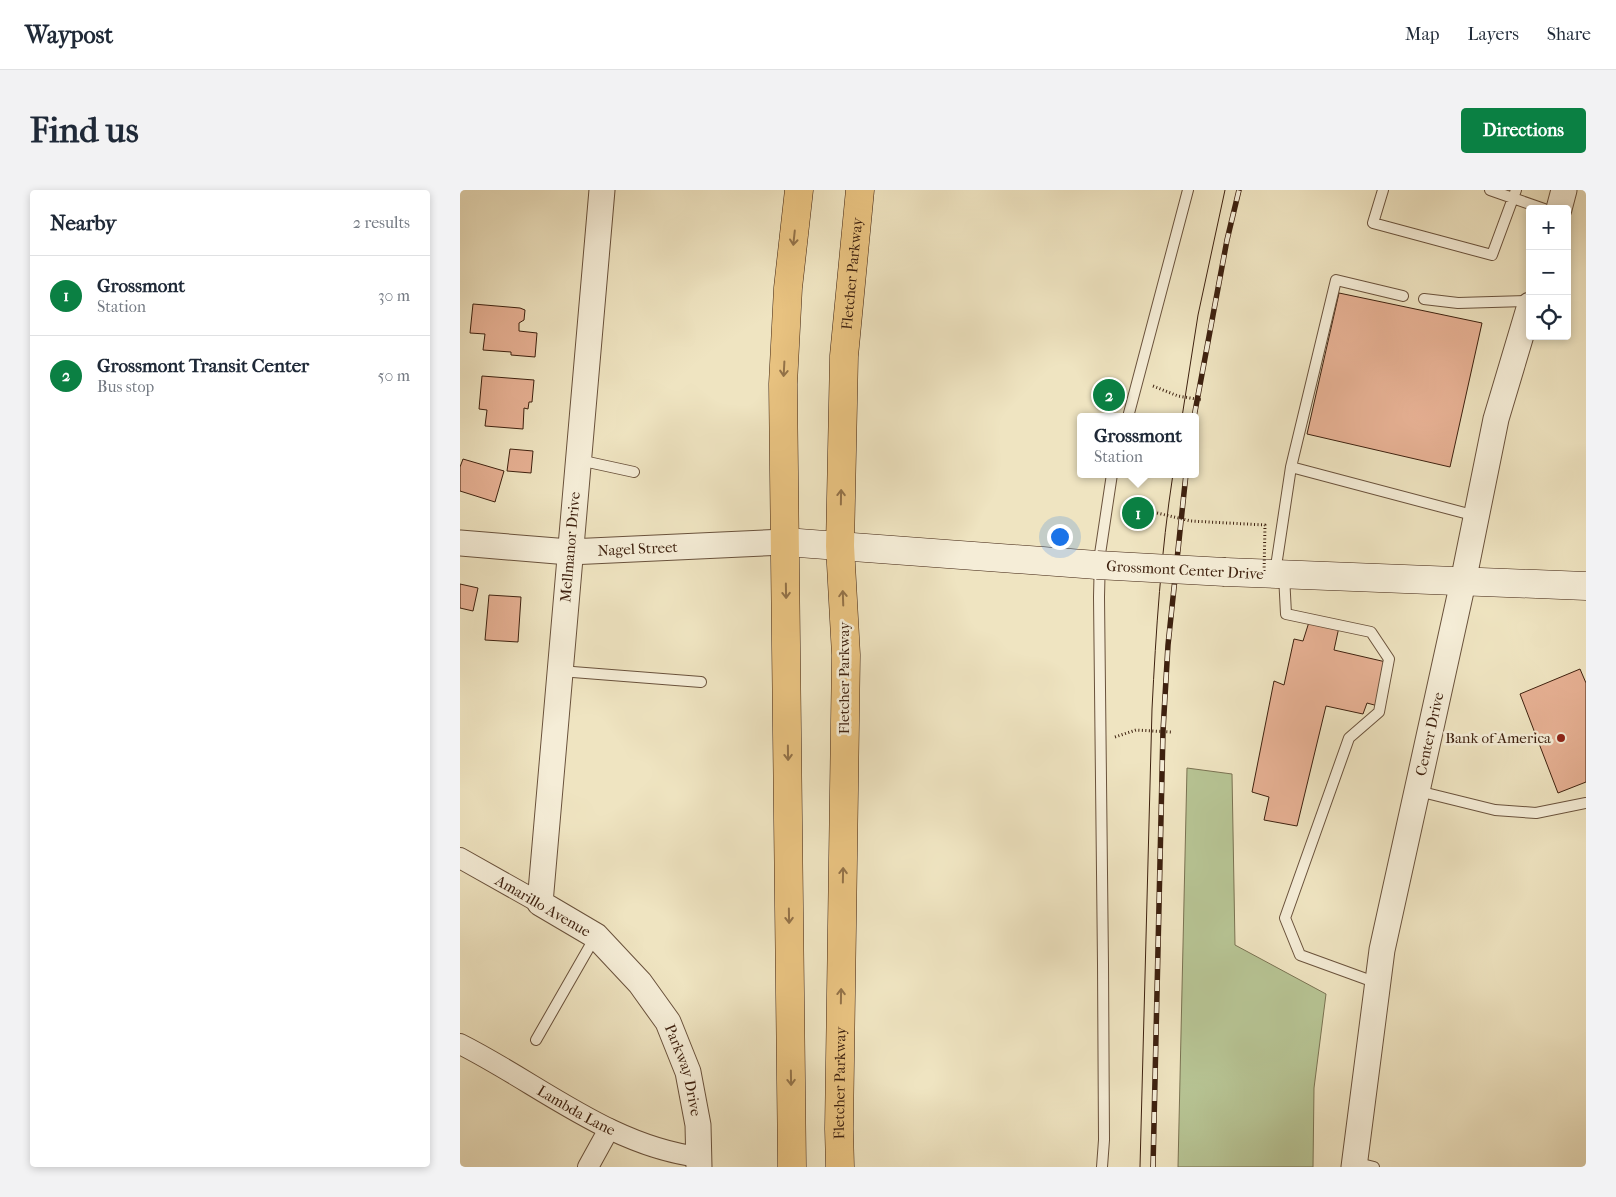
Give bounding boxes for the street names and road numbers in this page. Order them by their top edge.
street label: Fletcher Parkway [838,216,866,331]
street label: Mellmanor Drive [556,490,584,603]
street label: Nagel Street [597,538,679,560]
street label: Grossmont Center Drive [1106,557,1265,583]
street label: Fletcher Parkway [835,621,853,734]
street label: Center Drive [1412,690,1448,778]
street label: Amarillo Avenue [491,871,594,941]
street label: Parkway Drive [661,1022,705,1118]
street label: Fletcher Parkway [830,1026,850,1140]
street label: Lambda Lane [534,1082,619,1140]

